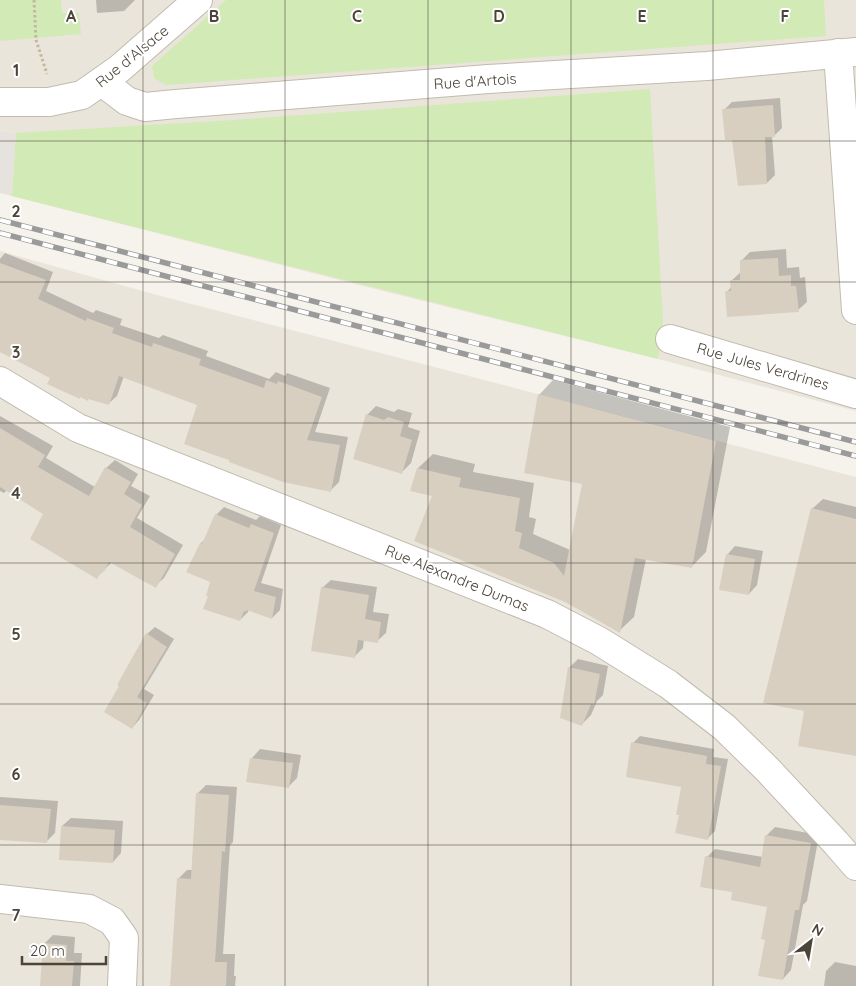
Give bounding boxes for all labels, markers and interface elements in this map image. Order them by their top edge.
text: A [66,6,77,26]
text: B [209,6,219,26]
text: C [352,6,362,26]
text: D [493,6,505,26]
text: E [637,6,647,26]
text: F [781,6,790,26]
street label: Rue d'Alsace [92,21,172,91]
text: 1 [13,60,19,80]
street label: Rue d'Artois [433,69,517,93]
text: 2 [11,201,21,221]
street label: Rue Jules Verdrines [695,338,831,394]
text: 3 [12,342,20,362]
text: 4 [11,483,21,503]
street label: Rue Alexandre Dumas [382,540,532,616]
text: 5 [11,624,21,644]
text: 6 [12,764,21,784]
text: 7 [12,905,21,925]
north arrow [786,916,836,966]
text: N [809,919,827,940]
scale bar [22,934,106,966]
text: 20 m [30,941,65,960]

